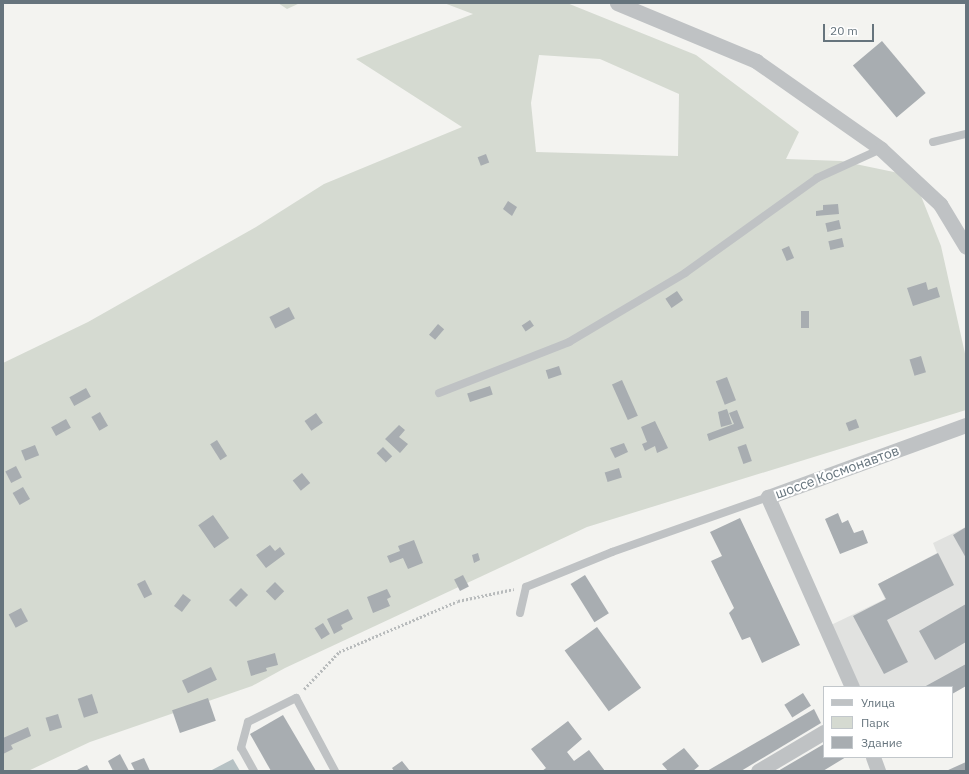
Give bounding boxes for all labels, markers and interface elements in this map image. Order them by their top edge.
scale bar [825,16,876,42]
text: 20 m [830,23,858,38]
street label: шоссе Космонавтов [773,442,901,502]
legend [823,686,953,758]
text: Улица [861,695,895,710]
text: Парк [861,715,889,730]
text: Здание [861,735,902,750]

